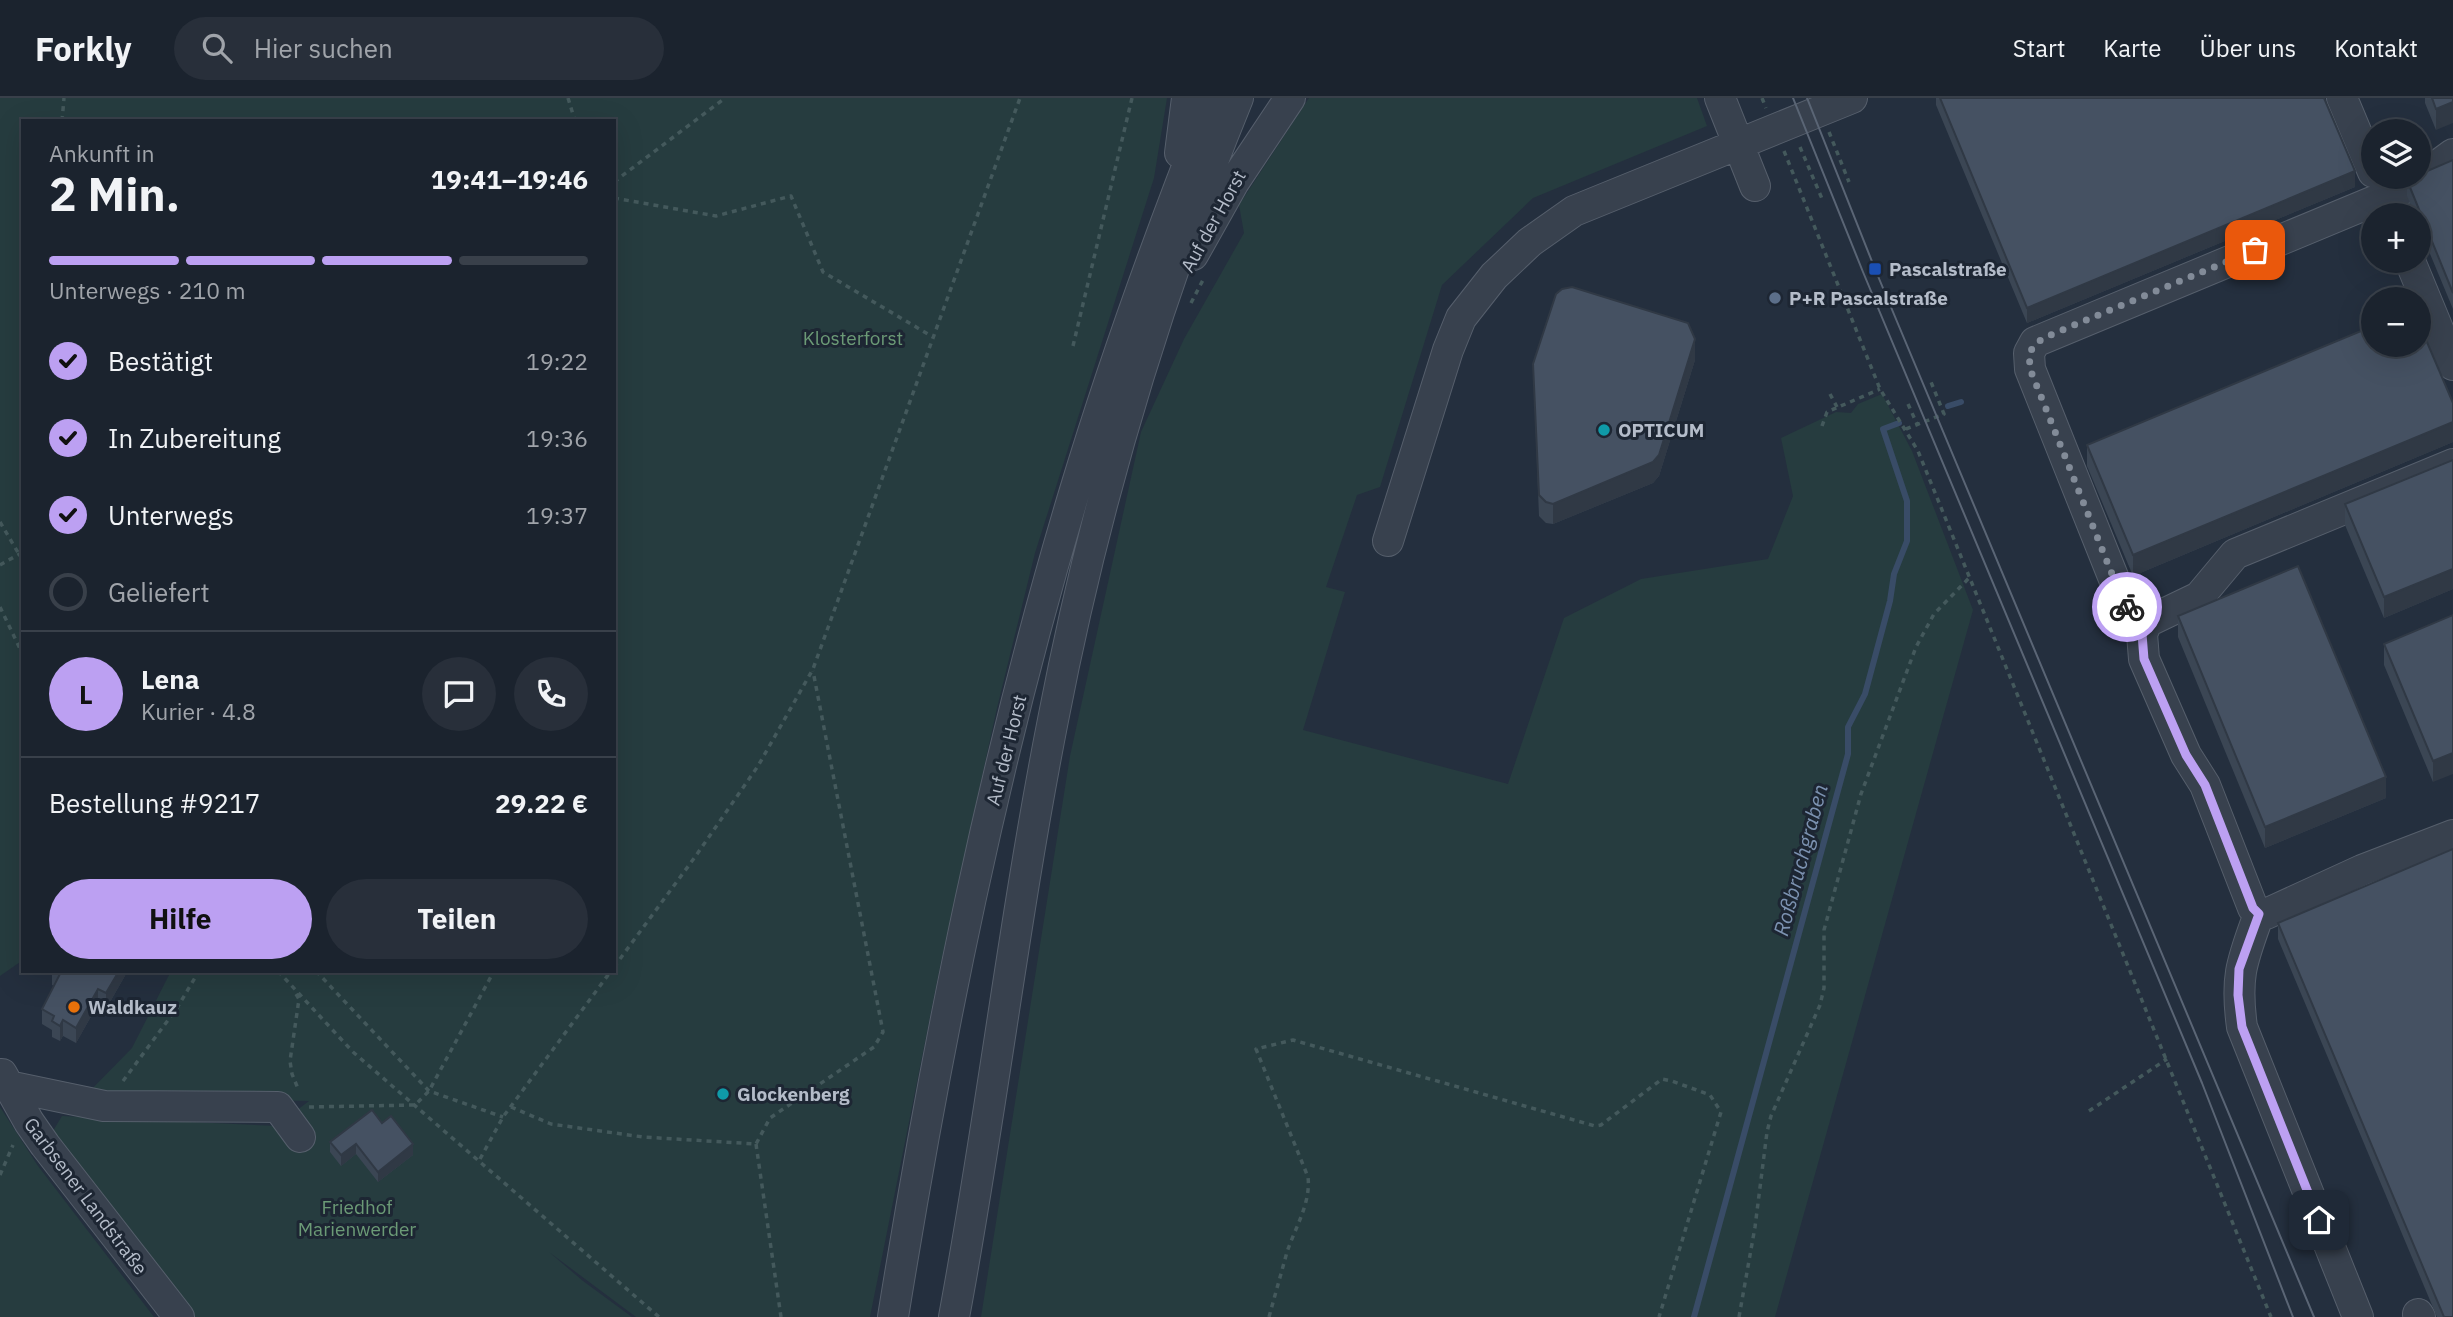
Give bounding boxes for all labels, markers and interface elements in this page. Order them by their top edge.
search box [174,17,664,80]
text: Forkly [35,27,132,70]
icon: search [198,29,236,67]
text: Hier suchen [254,31,393,65]
text: Start [2013,32,2065,64]
text: Karte [2103,32,2161,64]
text: Über uns [2199,32,2296,64]
text: Kontakt [2334,32,2418,64]
map controls [2361,119,2431,357]
button: layers [2361,119,2431,189]
text: Ankunft in [49,138,155,168]
text: 19:41–19:46 [431,162,588,196]
text: 2 Min. [49,164,180,224]
street label: Auf der Horst [1175,166,1251,276]
button: + [2361,203,2431,273]
pin [2225,220,2285,280]
icon: bag [2236,231,2274,269]
place label: Pascalstraße [1889,257,2007,281]
marker: Pascalstraße [1867,261,1883,277]
text: Unterwegs · 210 m [49,275,246,305]
place label: P+R Pascalstraße [1789,286,1948,310]
button: − [2361,287,2431,357]
marker: P+R Pascalstraße [1767,290,1783,306]
park label: Klosterforst [803,326,903,350]
icon: check [49,342,87,380]
text: Bestätigt [108,344,213,378]
text: 19:22 [526,346,588,376]
place label: OPTICUM [1618,418,1704,442]
icon: check [49,419,87,457]
text: In Zubereitung [108,421,281,455]
marker: OPTICUM [1596,422,1612,438]
text: 19:36 [526,423,588,453]
icon: check [49,496,87,534]
text: Unterwegs [108,498,234,532]
text: 19:37 [526,500,588,530]
courier [2092,572,2162,642]
text: Geliefert [108,575,210,609]
icon: bike [2108,588,2146,626]
button: chat [422,657,496,731]
button: phone [514,657,588,731]
text: Lena [141,662,199,696]
text: L [79,677,93,711]
street label: Auf der Horst [981,692,1031,808]
text: Kurier · 4.8 [141,696,256,726]
water label: Roßbruchgraben [1766,781,1834,939]
text: Bestellung #9217 [49,786,260,820]
text: 29.22 € [495,786,588,820]
button: Hilfe [49,879,312,959]
button: Teilen [326,879,588,959]
place label: Waldkauz [88,995,177,1019]
marker: Waldkauz [66,999,82,1015]
place label: Glockenberg [737,1082,850,1106]
marker: Glockenberg [715,1086,731,1102]
street label: Garbsener Landstraße [19,1113,153,1279]
pin [2289,1190,2349,1250]
park label: Friedhof Marienwerder [298,1195,416,1241]
icon: home [2300,1201,2338,1239]

